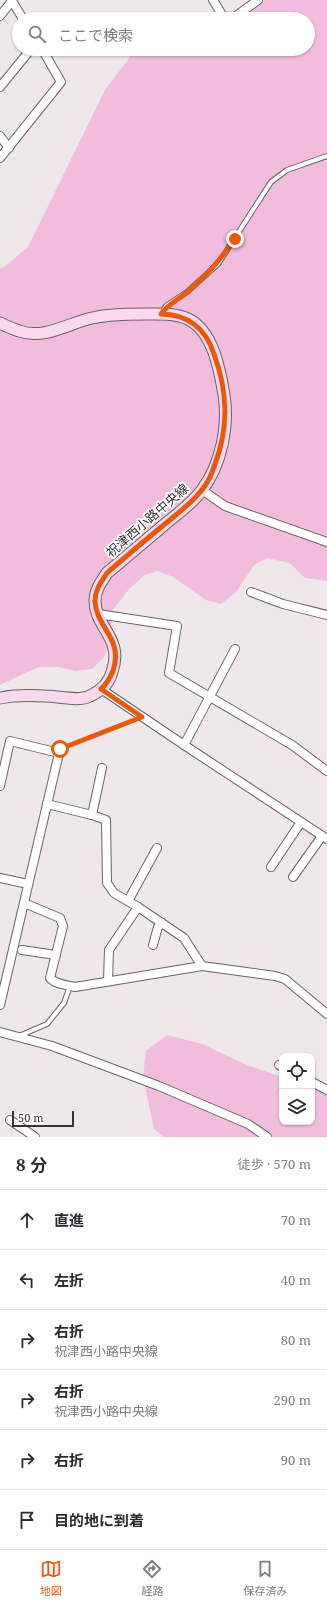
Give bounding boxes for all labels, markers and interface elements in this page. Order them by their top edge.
search box [12,12,315,56]
icon: search [26,23,48,45]
text: ここで検索 [58,25,133,45]
route end [226,230,244,248]
street label: 祝津西小路中央線 [102,479,192,561]
route start [51,740,69,758]
map controls [279,1053,315,1125]
button: locate [279,1053,315,1089]
button: layers [279,1089,315,1125]
scale bar [12,1109,74,1128]
text: 50 m [18,1110,44,1125]
text: 8 分 [16,1153,47,1176]
text: 徒歩 · 570 m [238,1155,311,1173]
icon: ahead [16,1209,38,1231]
text: 直進 [54,1210,84,1230]
text: 70 m [281,1211,311,1229]
icon: left [16,1269,38,1291]
text: 左折 [54,1270,84,1290]
text: 40 m [281,1271,311,1289]
text: 右折 [54,1321,84,1341]
icon: right [16,1329,38,1351]
text: 80 m [281,1331,311,1349]
text: 祝津西小路中央線 [54,1342,158,1360]
text: 右折 [54,1381,84,1401]
icon: right [16,1389,38,1411]
text: 290 m [274,1391,311,1409]
text: 祝津西小路中央線 [54,1402,158,1420]
icon: right [16,1449,38,1471]
text: 右折 [54,1450,84,1470]
text: 90 m [281,1451,311,1469]
icon: arrive [16,1509,38,1531]
text: 目的地に到着 [54,1510,144,1530]
tab: 地図 [40,1558,62,1598]
tab: 経路 [141,1558,163,1598]
tab: 保存済み [243,1558,287,1598]

